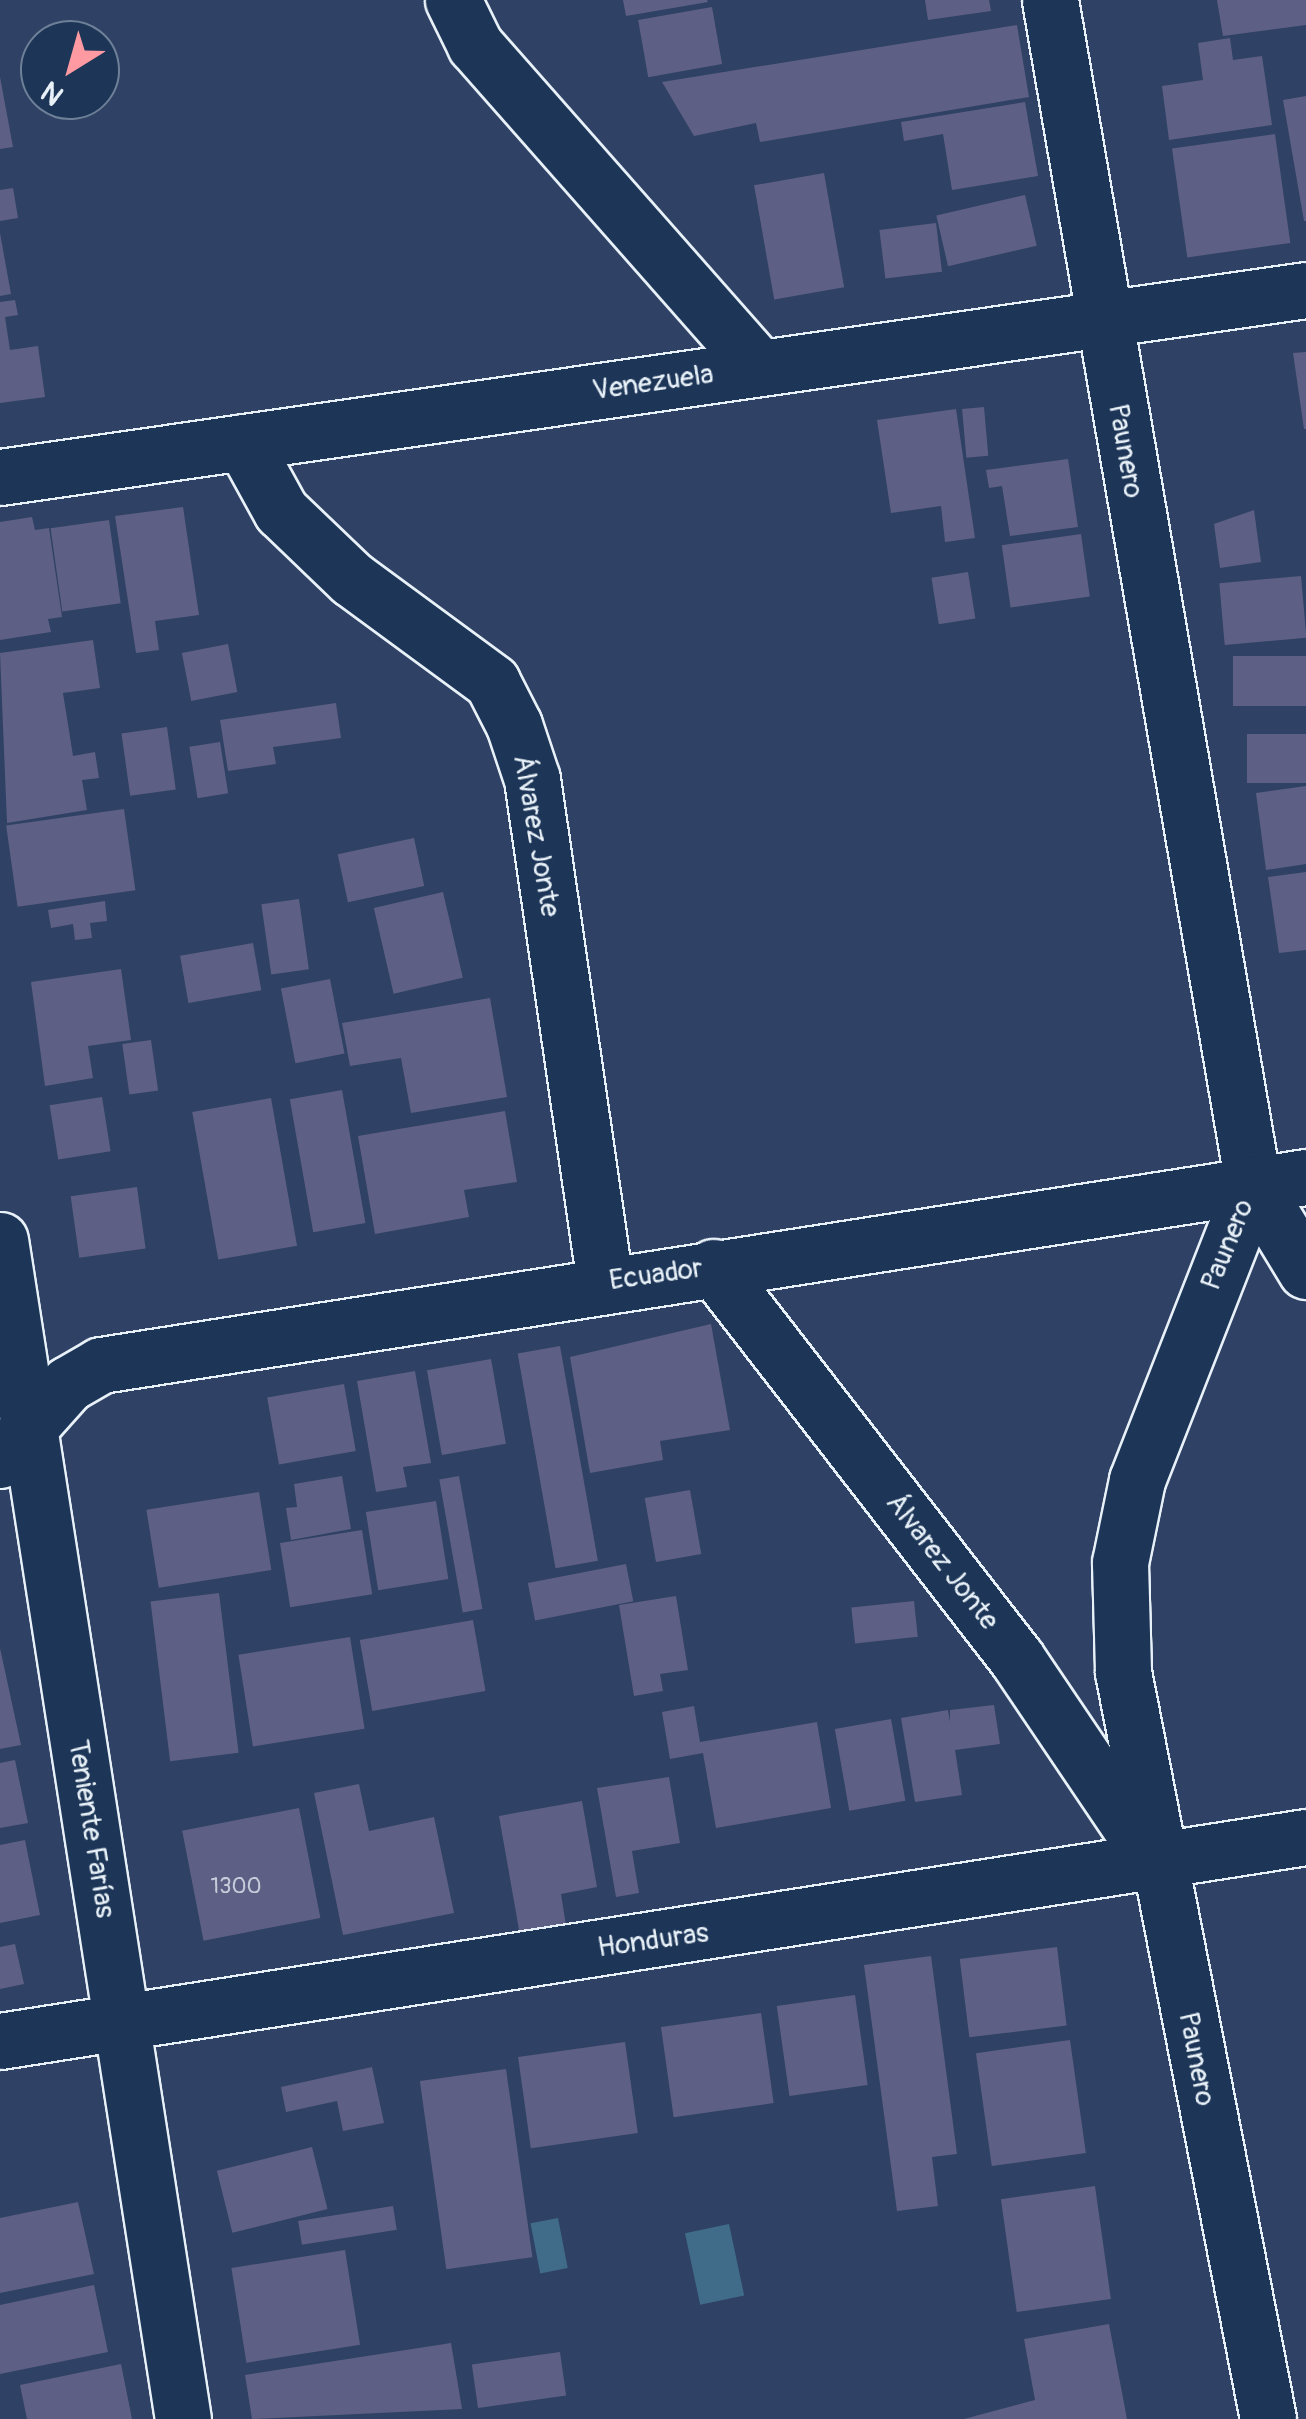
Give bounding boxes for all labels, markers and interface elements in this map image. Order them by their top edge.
north arrow [20,20,120,120]
text: N [35,73,71,112]
street label: Venezuela [590,358,716,408]
street label: Paunero [1100,401,1150,501]
street label: Álvarez Jonte [505,752,567,920]
street label: Paunero [1195,1195,1261,1295]
street label: Ecuador [607,1252,705,1298]
street label: Álvarez Jonte [878,1487,1006,1637]
street label: Teniente Farías [60,1738,122,1920]
house number: 1300 [211,1874,261,1900]
street label: Honduras [595,1917,711,1965]
street label: Paunero [1170,2009,1222,2109]

